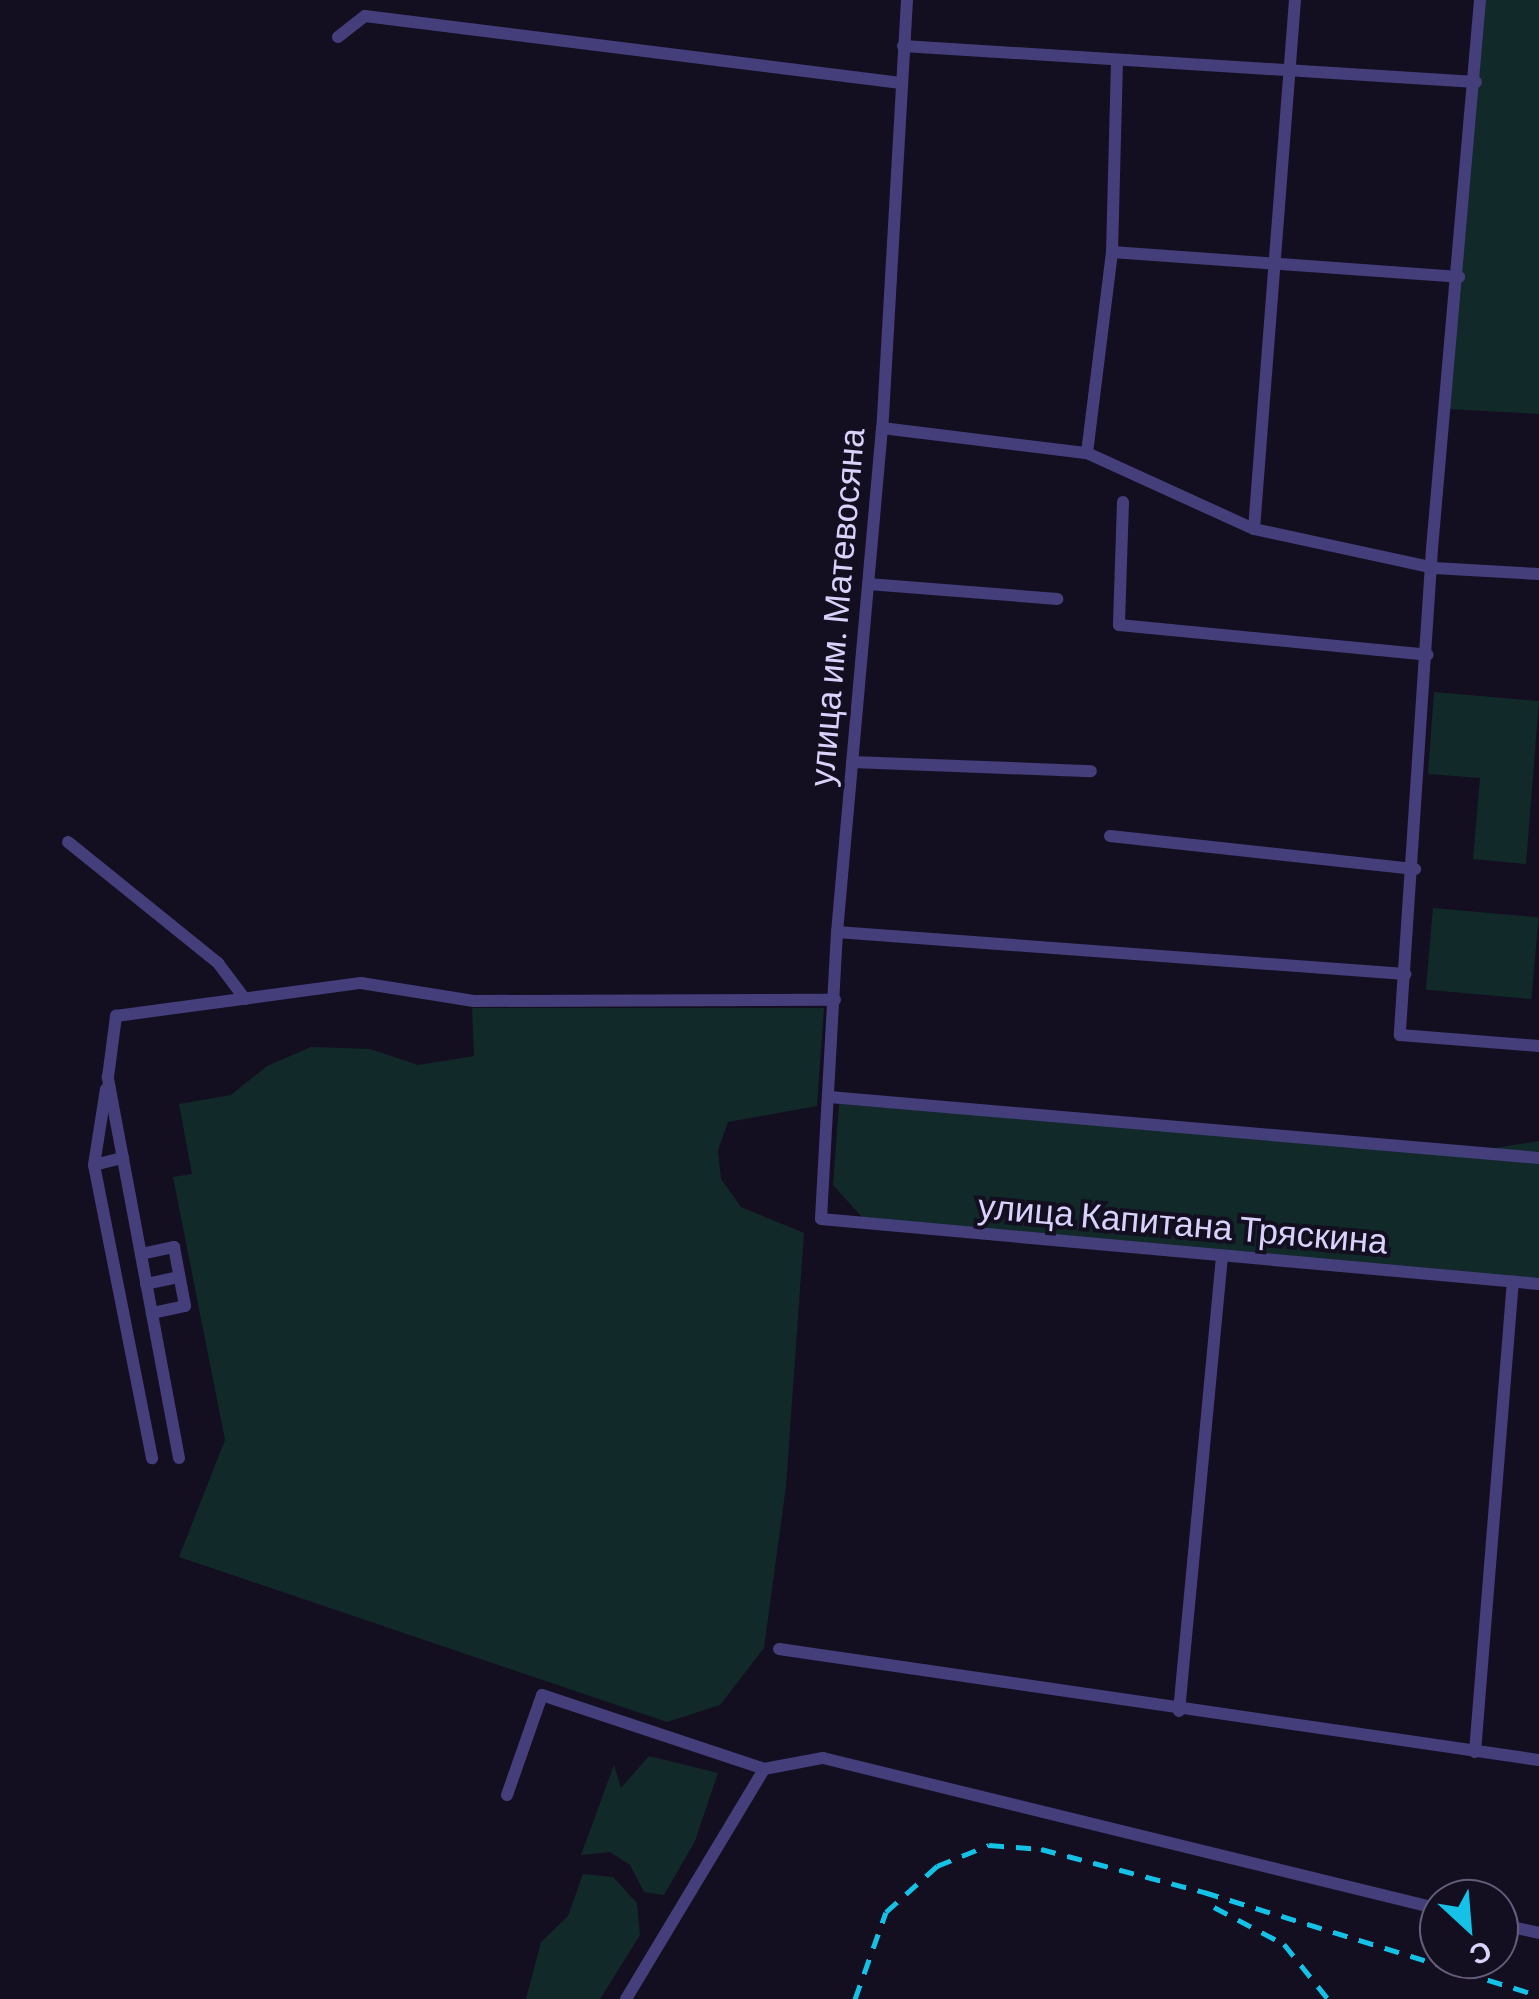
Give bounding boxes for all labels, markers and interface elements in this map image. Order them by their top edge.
street label: улица им. Матевосяна [798,426,872,788]
street label: улица Капитана Тряскина [976,1183,1390,1261]
north arrow [1419,1879,1519,1979]
text: С [1465,1934,1498,1974]

